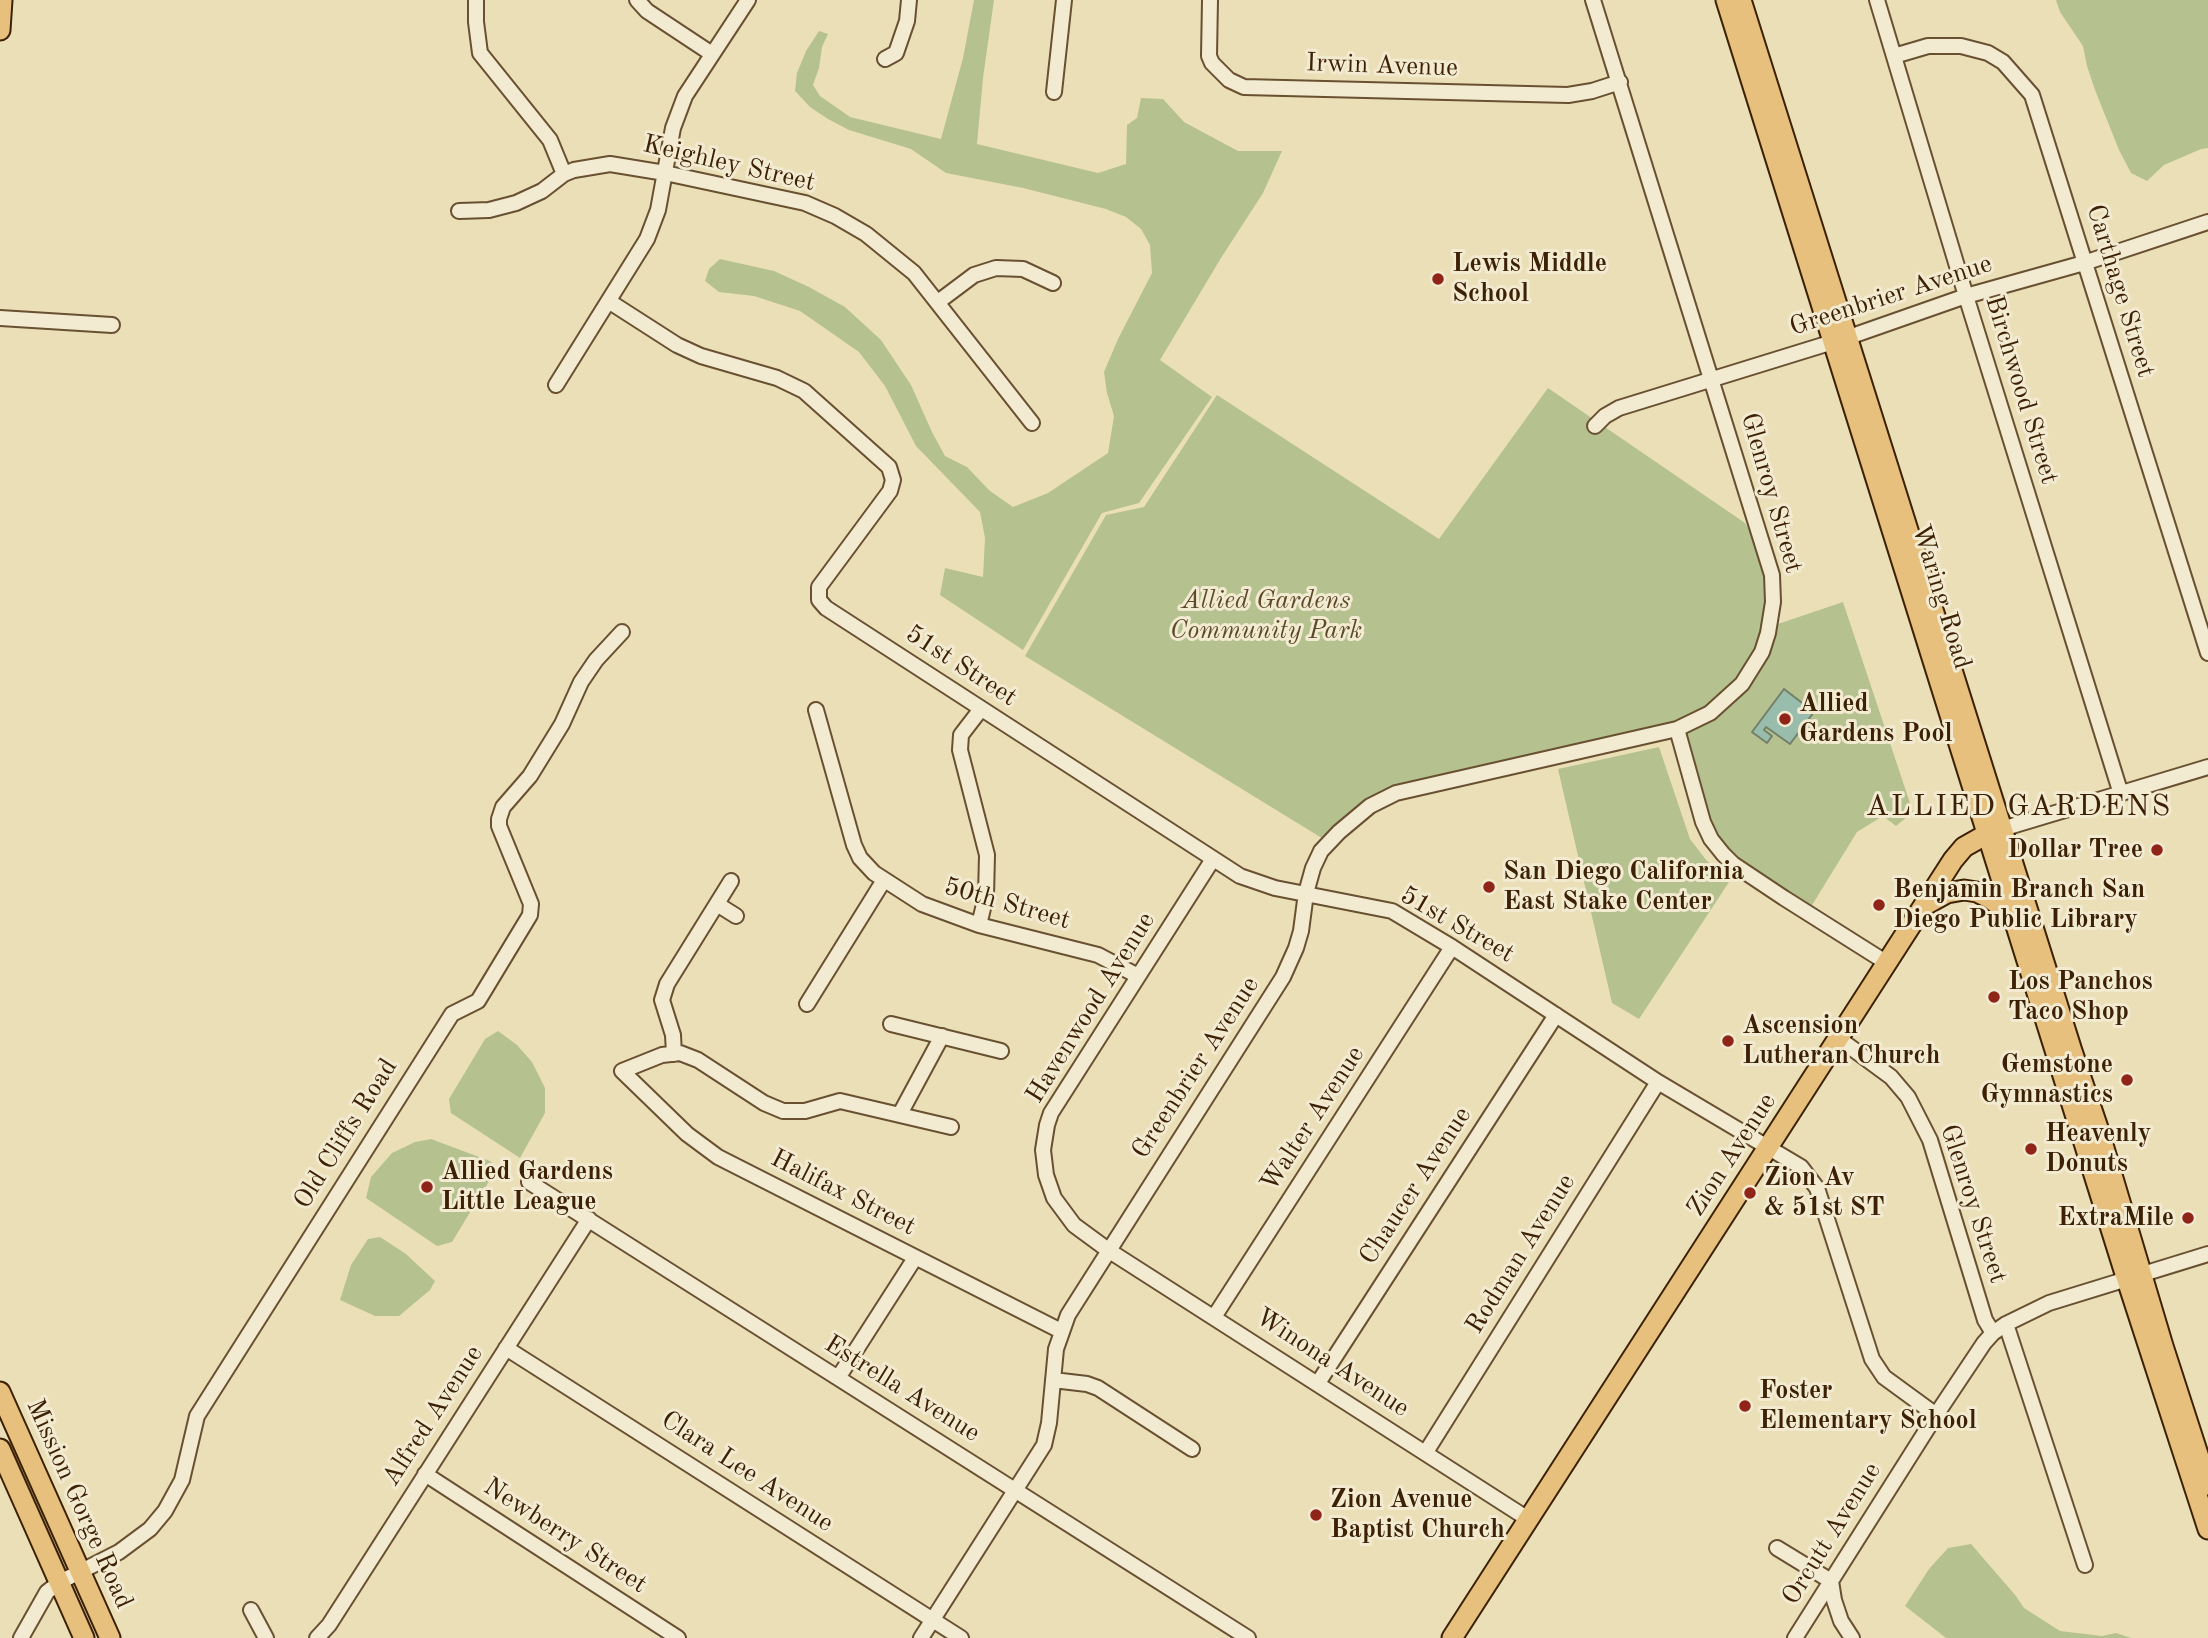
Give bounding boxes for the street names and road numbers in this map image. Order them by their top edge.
street label: Irwin Avenue [1306,48,1458,84]
street label: Keighley Street [640,129,818,199]
street label: Carthage Street [2079,201,2161,381]
street label: Greenbrier Avenue [1786,249,1996,343]
street label: Birchwood Street [1977,292,2065,488]
street label: Glenroy Street [1733,409,1809,577]
street label: Waring Road [1904,521,1978,673]
street label: 51st Street [899,618,1023,714]
street label: 50th Street [940,871,1074,937]
street label: 51st Street [1394,880,1520,970]
street label: Havenwood Avenue [1020,907,1162,1109]
street label: Greenbrier Avenue [1126,971,1266,1165]
street label: Walter Avenue [1254,1040,1372,1198]
street label: Old Cliffs Road [287,1053,405,1215]
street label: Zion Avenue [1681,1087,1783,1223]
street label: Chaucer Avenue [1353,1101,1479,1271]
street label: Glenroy Street [1933,1121,2013,1287]
street label: Halifax Street [765,1143,921,1243]
street label: Rodman Avenue [1459,1168,1583,1340]
street label: Winona Avenue [1249,1302,1415,1424]
street label: Estrella Avenue [818,1329,986,1449]
street label: Alfred Avenue [376,1340,490,1492]
street label: Mission Gorge Road [19,1394,139,1614]
street label: Clara Lee Avenue [655,1405,839,1539]
street label: Orcutt Avenue [1776,1457,1888,1611]
street label: Newberry Street [477,1472,653,1600]

